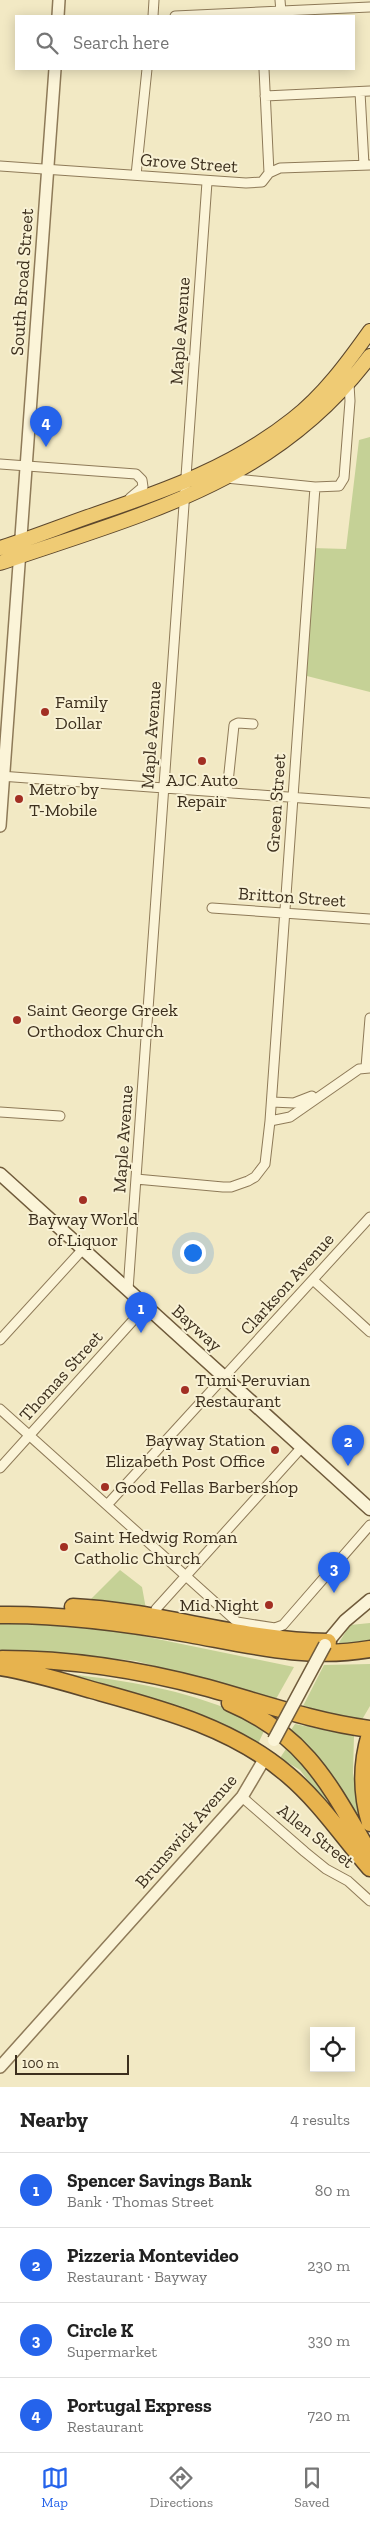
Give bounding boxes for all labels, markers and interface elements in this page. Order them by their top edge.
search box [15,15,355,70]
icon: search [33,29,61,57]
text: Search here [73,31,169,54]
street label: Grove Street [139,149,239,177]
street label: South Broad Street [6,207,38,356]
street label: Maple Avenue [165,276,195,386]
pin: 4 [30,406,62,447]
street label: Maple Avenue [136,680,166,790]
place label: Family Dollar [55,691,109,734]
marker: Family Dollar [39,706,51,718]
street label: Green Street [262,753,290,853]
marker: AJC Auto Repair [196,755,208,767]
place label: AJC Auto Repair [166,769,238,812]
place label: Metro by T-Mobile [29,778,100,821]
marker: Metro by T-Mobile [13,793,25,805]
street label: Britton Street [237,882,347,912]
place label: Saint George Greek Orthodox Church [27,999,178,1042]
marker: Saint George Greek Orthodox Church [11,1014,23,1026]
street label: Maple Avenue [108,1084,138,1194]
marker: Bayway World of Liquor [77,1194,89,1206]
place label: Bayway World of Liquor [28,1208,138,1251]
street label: Clarkson Avenue [235,1228,339,1340]
your location [180,1240,206,1266]
pin: 1 [125,1292,157,1333]
street label: Bayway [167,1300,227,1357]
street label: Thomas Street [15,1326,108,1426]
place label: Tumi Peruvian Restaurant [195,1369,311,1412]
marker: Tumi Peruvian Restaurant [179,1384,191,1396]
pin: 2 [332,1425,364,1466]
place label: Bayway Station Elizabeth Post Office [106,1429,266,1472]
marker: Bayway Station Elizabeth Post Office [269,1444,281,1456]
place label: Good Fellas Barbershop [115,1476,298,1498]
marker: Good Fellas Barbershop [99,1481,111,1493]
place label: Saint Hedwig Roman Catholic Church [74,1526,238,1569]
marker: Saint Hedwig Roman Catholic Church [58,1541,70,1553]
pin: 3 [318,1552,350,1593]
place label: Mid Night [179,1594,259,1616]
marker: Mid Night [263,1599,275,1611]
street label: Brunswick Avenue [131,1770,241,1892]
street label: Allen Street [273,1799,359,1873]
map controls [310,2027,355,2072]
button: locate [310,2027,355,2072]
scale bar [15,2052,129,2075]
text: 100 m [22,2055,59,2072]
text: Nearby [20,2107,88,2132]
text: 4 results [290,2110,350,2129]
text: Spencer Savings Bank [67,2169,252,2192]
text: 1 [33,2181,39,2200]
text: 80 m [315,2181,350,2200]
text: Bank · Thomas Street [67,2192,214,2211]
text: Pizzeria Montevideo [67,2244,239,2267]
text: 2 [32,2256,40,2275]
text: 230 m [307,2256,350,2275]
text: Restaurant · Bayway [67,2267,207,2286]
text: Circle K [67,2319,133,2342]
text: 3 [32,2331,40,2350]
text: 330 m [308,2331,350,2350]
text: Supermarket [67,2342,157,2361]
text: Portugal Express [67,2394,212,2417]
text: 4 [31,2406,41,2425]
text: 720 m [308,2406,350,2425]
text: Restaurant [67,2417,143,2436]
tab: Map [41,2464,69,2511]
tab: Directions [150,2464,213,2511]
tab: Saved [294,2464,329,2511]

